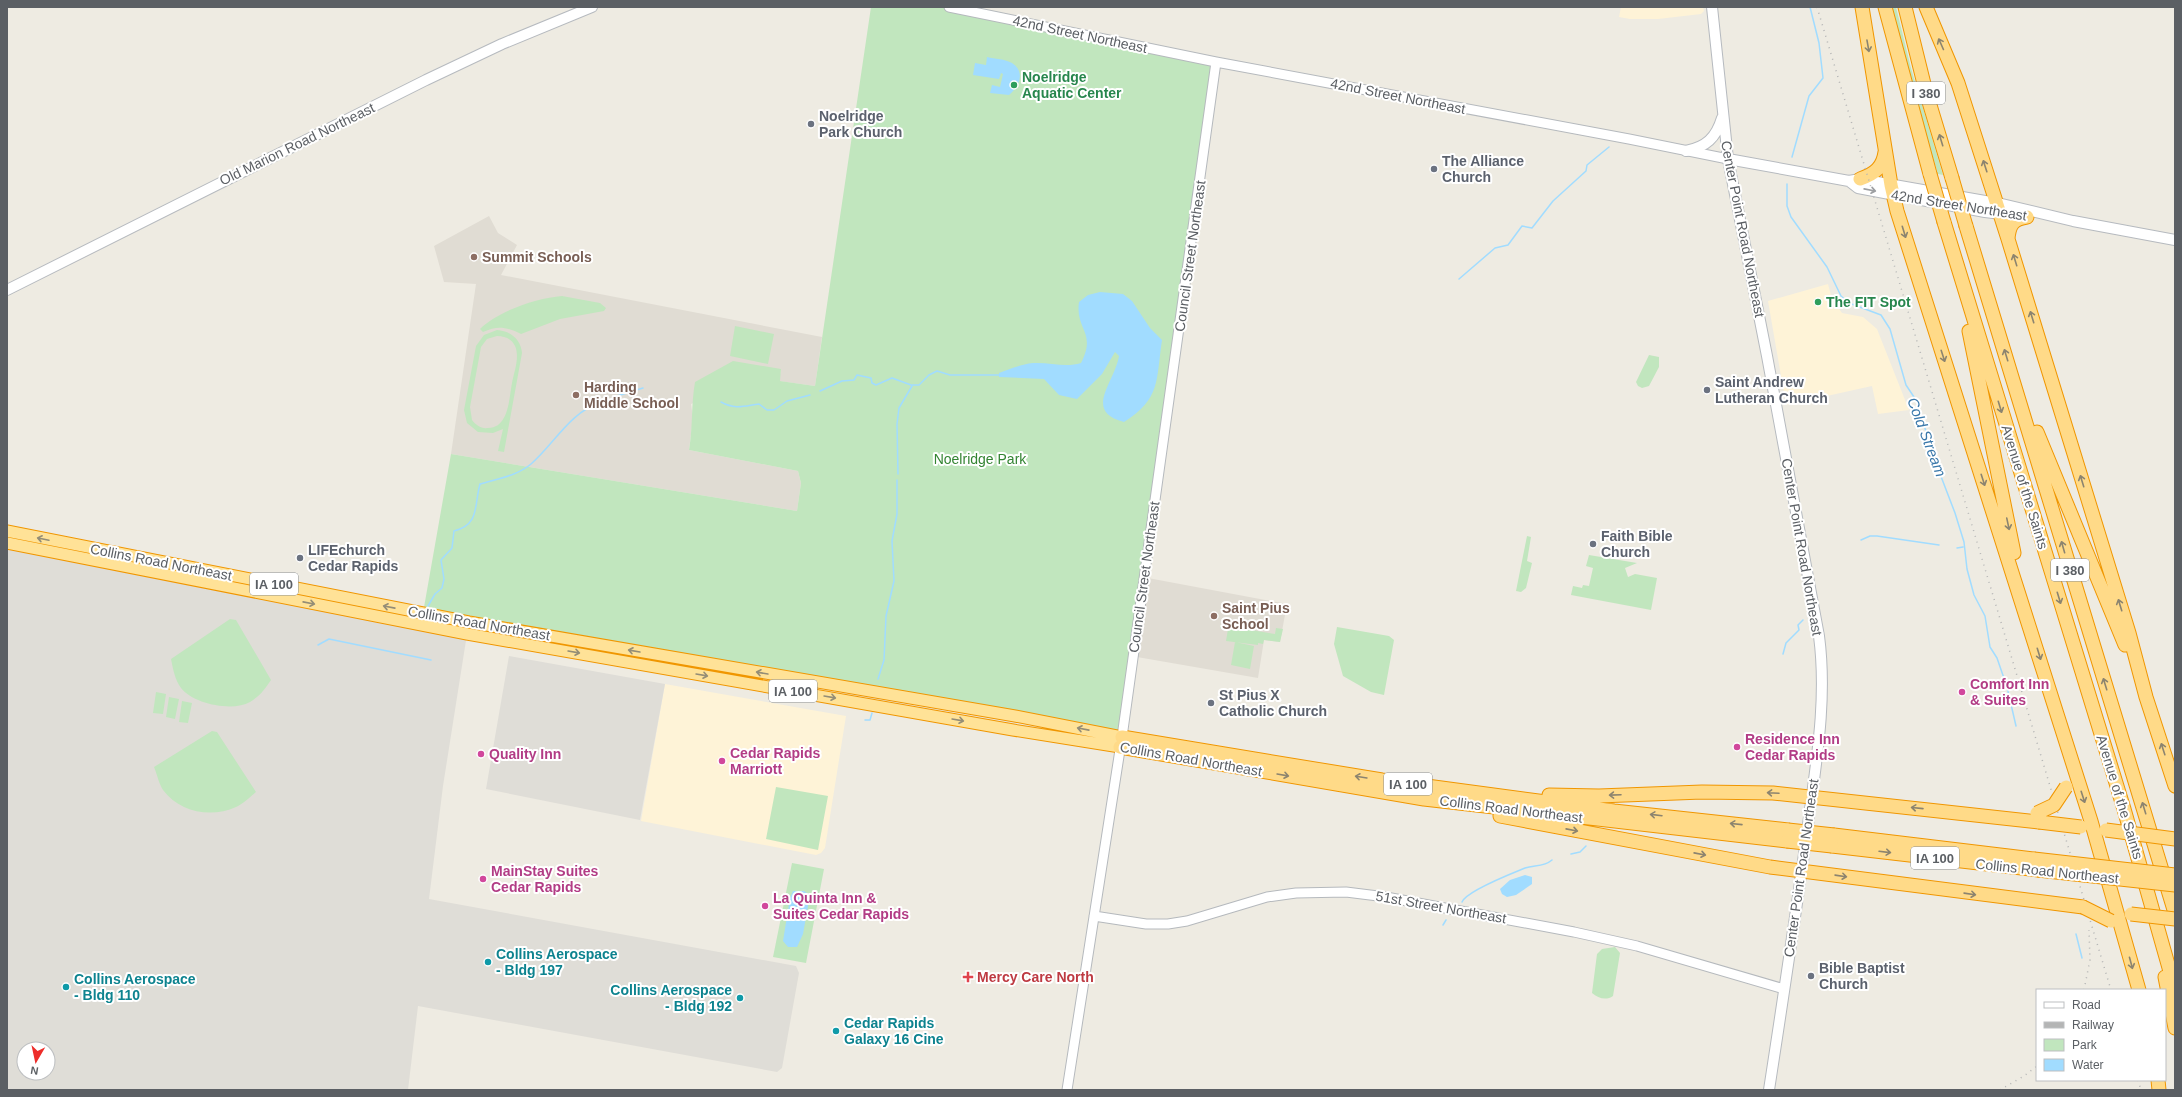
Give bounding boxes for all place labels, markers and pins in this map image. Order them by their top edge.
place label: Noelridge Aquatic Center [1022,69,1122,101]
marker: Noelridge Aquatic Center [1009,80,1019,90]
place label: Noelridge Park Church [819,108,902,140]
marker: Noelridge Park Church [806,119,816,129]
place label: The Alliance Church [1442,153,1524,185]
marker: The Alliance Church [1429,164,1439,174]
place label: Summit Schools [482,249,592,265]
marker: Summit Schools [469,252,479,262]
place label: The FIT Spot [1826,294,1911,310]
marker: The FIT Spot [1813,297,1823,307]
place label: Saint Andrew Lutheran Church [1715,374,1828,406]
place label: Harding Middle School [584,379,679,411]
marker: Saint Andrew Lutheran Church [1702,385,1712,395]
marker: Harding Middle School [571,390,581,400]
place label: Faith Bible Church [1601,528,1673,560]
marker: Faith Bible Church [1588,539,1598,549]
place label: LIFEchurch Cedar Rapids [308,542,398,574]
marker: LIFEchurch Cedar Rapids [295,553,305,563]
place label: Saint Pius School [1222,600,1290,632]
marker: Saint Pius School [1209,611,1219,621]
place label: Comfort Inn & Suites [1970,676,2049,708]
place label: St Pius X Catholic Church [1219,687,1327,719]
marker: Comfort Inn & Suites [1957,687,1967,697]
marker: St Pius X Catholic Church [1206,698,1216,708]
place label: Residence Inn Cedar Rapids [1745,731,1840,763]
marker: Residence Inn Cedar Rapids [1732,742,1742,752]
place label: Cedar Rapids Marriott [730,745,820,777]
place label: Quality Inn [489,746,561,762]
marker: Quality Inn [476,749,486,759]
marker: Cedar Rapids Marriott [717,756,727,766]
place label: MainStay Suites Cedar Rapids [491,863,599,895]
marker: MainStay Suites Cedar Rapids [478,874,488,884]
place label: La Quinta Inn & Suites Cedar Rapids [773,890,909,922]
marker: La Quinta Inn & Suites Cedar Rapids [760,901,770,911]
place label: Collins Aerospace - Bldg 197 [496,946,618,978]
marker: Collins Aerospace - Bldg 197 [483,957,493,967]
place label: Bible Baptist Church [1819,960,1905,992]
place label: Mercy Care North [977,969,1094,985]
place label: Collins Aerospace - Bldg 110 [74,971,196,1003]
marker: Mercy Care North [962,971,974,983]
marker: Bible Baptist Church [1806,971,1816,981]
marker: Collins Aerospace - Bldg 110 [61,982,71,992]
place label: Collins Aerospace - Bldg 192 [610,982,732,1014]
marker: Collins Aerospace - Bldg 192 [735,993,745,1003]
place label: Cedar Rapids Galaxy 16 Cine [844,1015,944,1047]
marker: Cedar Rapids Galaxy 16 Cine [831,1026,841,1036]

